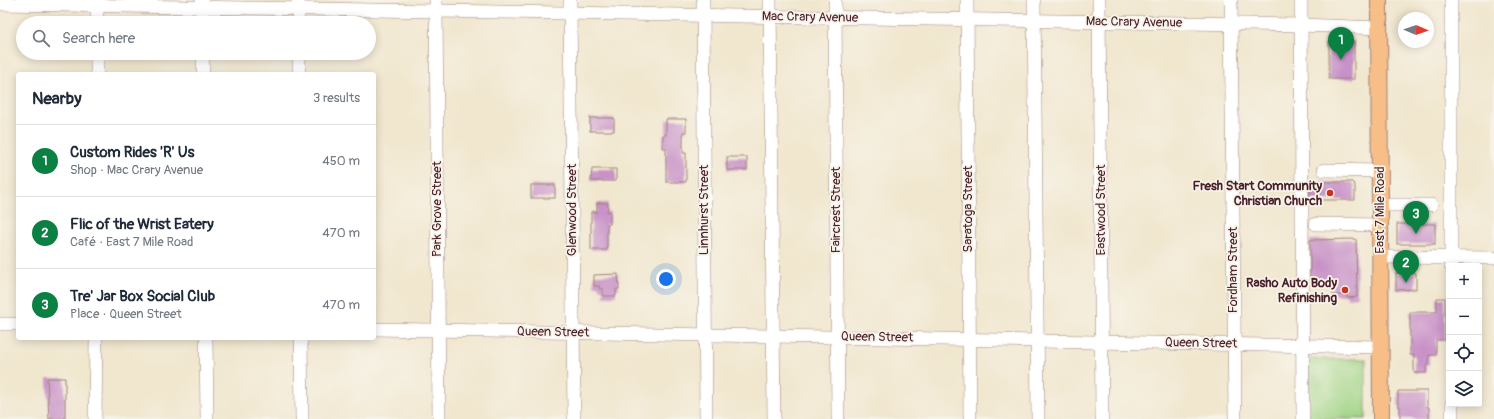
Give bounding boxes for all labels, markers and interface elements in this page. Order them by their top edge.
street label: Mac Crary Avenue [762,8,859,26]
north arrow [1398,12,1434,48]
street label: Mac Crary Avenue [1086,13,1183,31]
search box [16,16,376,60]
icon: search [30,27,52,49]
pin: 1 [1328,27,1354,60]
text: Search here [62,29,135,48]
text: Nearby [32,88,81,109]
text: 3 results [313,90,360,106]
text: Custom Rides 'R' Us [70,143,194,162]
text: 1 [42,153,48,169]
text: 450 m [322,153,360,169]
street label: Park Grove Street [429,160,445,257]
text: Shop · Mac Crary Avenue [70,162,203,178]
street label: Glenwood Street [564,163,580,256]
street label: Linnhurst Street [696,164,712,255]
street label: Eastwood Street [1093,164,1109,256]
street label: Saratoga Street [960,165,976,252]
street label: Faircrest Street [828,166,844,253]
street label: East 7 Mile Road [1372,166,1388,254]
place label: Fresh Start Community Christian Church [1192,178,1322,209]
marker: Fresh Start Community Christian Church [1325,188,1335,198]
pin: 3 [1403,201,1429,234]
text: Flic of the Wrist Eatery [70,215,214,234]
text: 2 [41,225,49,241]
text: 470 m [322,225,360,241]
street label: Fordham Street [1225,226,1241,313]
text: Café · East 7 Mile Road [70,234,193,250]
pin: 2 [1393,250,1419,283]
map controls [1446,263,1482,407]
button: + [1446,263,1482,299]
your location [656,269,676,289]
place label: Rasho Auto Body Refinishing [1246,275,1337,306]
marker: Rasho Auto Body Refinishing [1340,285,1350,295]
text: Tre' Jar Box Social Club [70,287,215,306]
text: 3 [41,297,49,313]
text: 470 m [322,297,360,313]
button: − [1446,299,1482,335]
text: Place · Queen Street [70,306,182,322]
street label: Queen Street [517,323,590,341]
street label: Queen Street [841,328,914,346]
street label: Queen Street [1165,334,1238,352]
button: locate [1446,335,1482,371]
button: layers [1446,371,1482,407]

